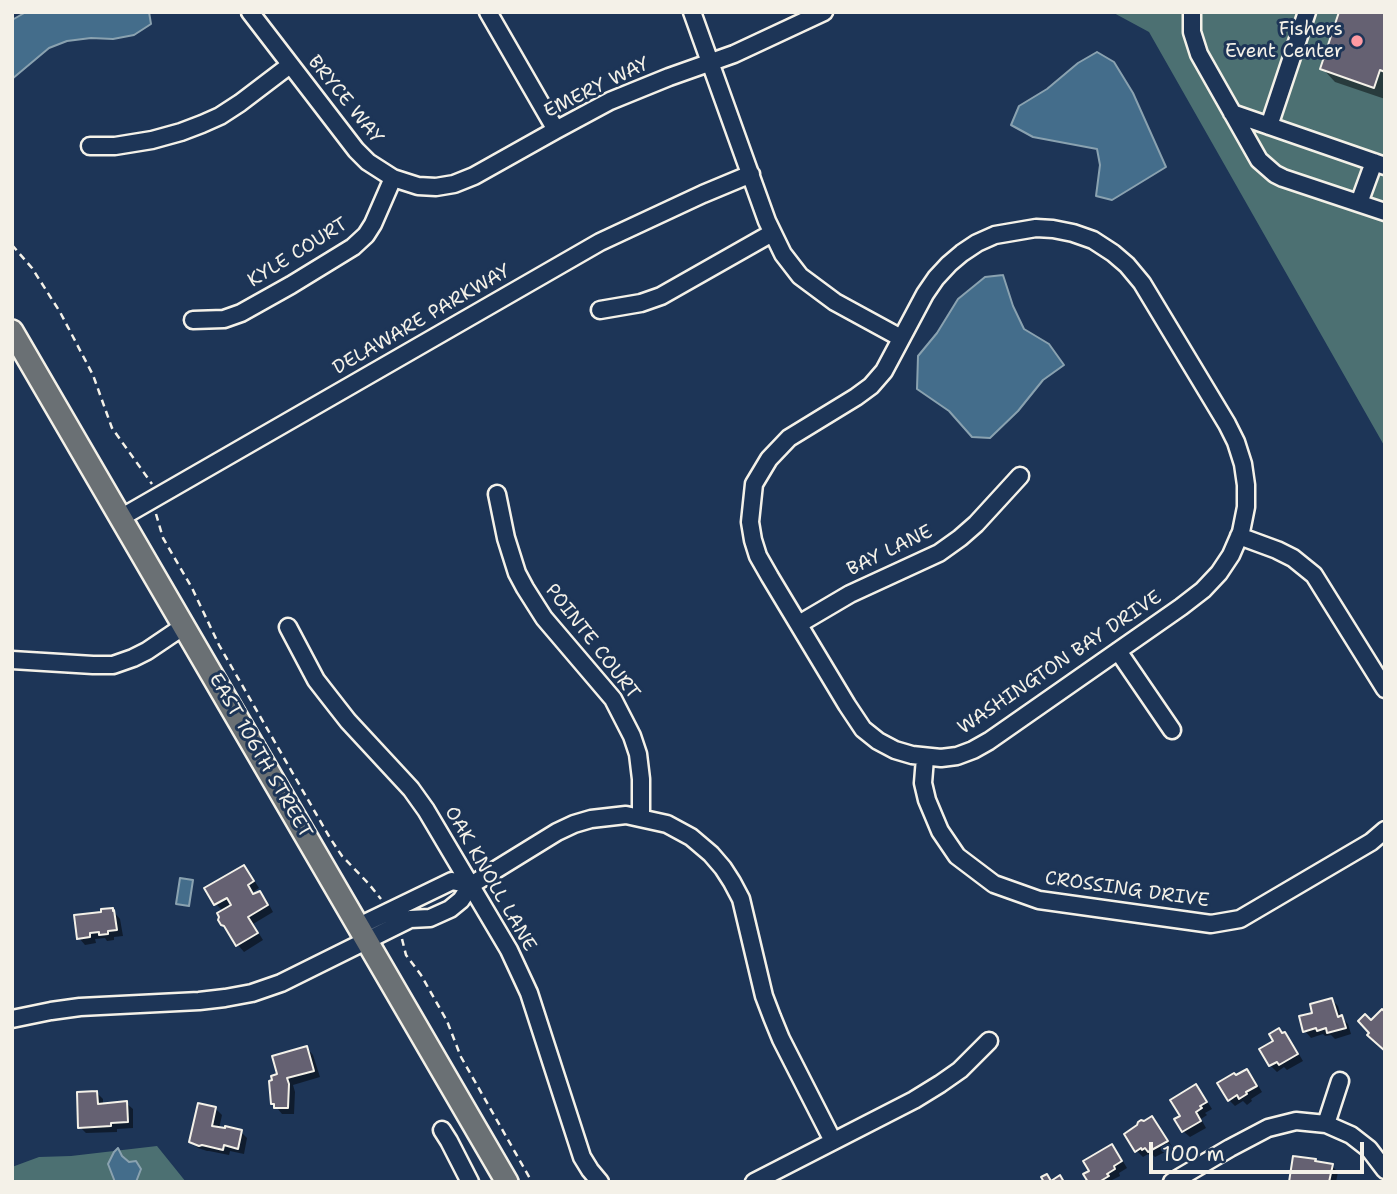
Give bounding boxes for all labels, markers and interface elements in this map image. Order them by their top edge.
place label: Fishers Event Center [1225,19,1343,63]
marker: Fishers Event Center [1349,33,1365,49]
street label: BRYCE WAY [302,51,388,149]
street label: EMERY WAY [541,53,653,123]
street label: KYLE COURT [244,213,352,293]
street label: DELAWARE PARKWAY [329,260,515,380]
street label: BAY LANE [844,521,936,581]
street label: POINTE COURT [540,580,644,704]
street label: WASHINGTON BAY DRIVE [954,586,1166,740]
street label: EAST 106TH STREET [203,670,317,842]
street label: OAK KNOLL LANE [439,803,541,955]
street label: CROSSING DRIVE [1043,867,1211,913]
scale bar [1152,1128,1367,1172]
text: 100 m [1162,1140,1225,1168]

